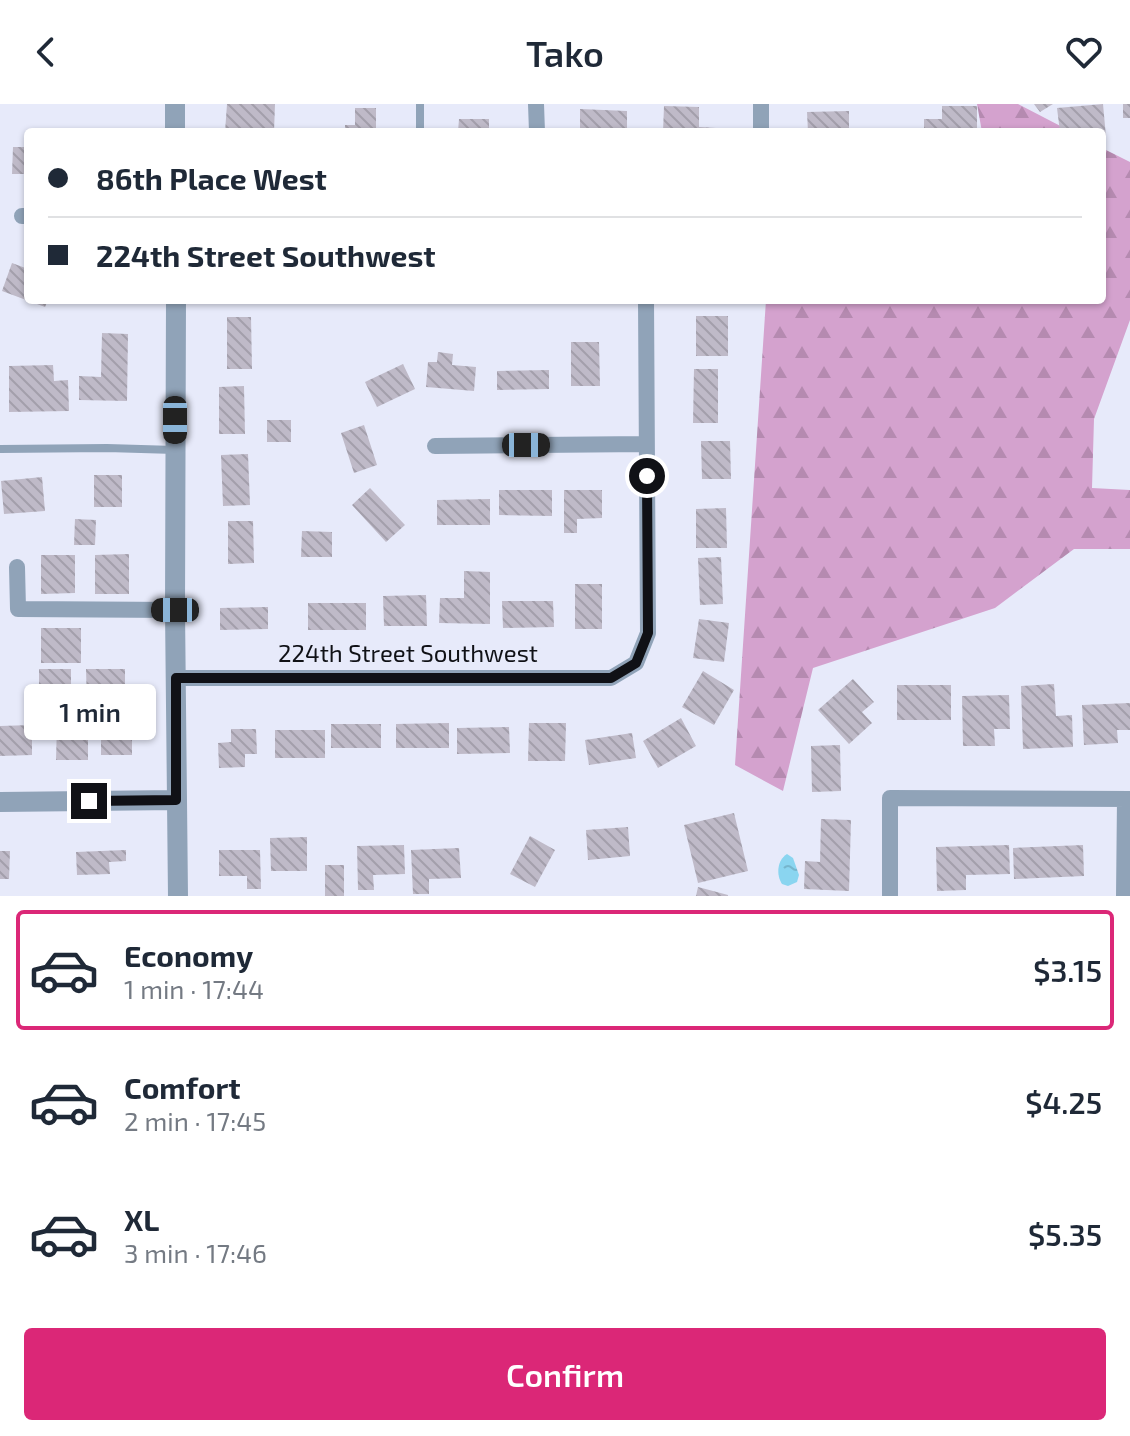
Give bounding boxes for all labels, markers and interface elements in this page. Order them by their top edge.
icon: back [24,30,68,74]
icon: heart [1062,30,1106,74]
text: Tako [526,31,604,74]
text: 86th Place West [96,160,327,196]
text: 224th Street Southwest [96,237,436,273]
car [163,396,187,444]
car [502,433,550,457]
route start [629,458,665,494]
car [151,598,199,622]
street label: 224th Street Southwest [278,638,538,667]
callout: 1 min [23,685,155,741]
text: 1 min [59,696,121,727]
route end [71,783,107,819]
icon: car [28,934,100,1006]
text: Economy [124,937,253,973]
text: $3.15 [1033,952,1102,988]
text: 1 min · 17:44 [124,973,264,1004]
icon: car [28,1066,100,1138]
text: Comfort [124,1069,241,1105]
text: $4.25 [1025,1084,1102,1120]
text: 2 min · 17:45 [124,1105,266,1136]
icon: car [28,1198,100,1270]
text: XL [124,1201,159,1237]
text: $5.35 [1028,1216,1102,1252]
text: 3 min · 17:46 [124,1237,267,1268]
button: Confirm [24,1328,1106,1420]

